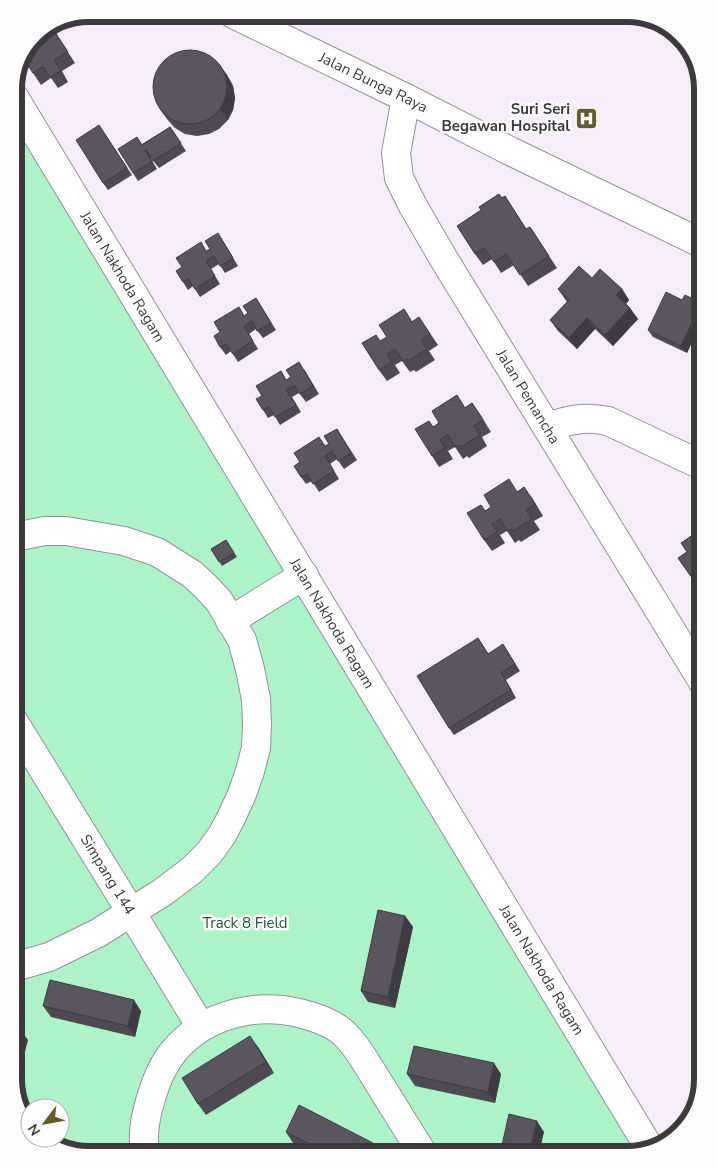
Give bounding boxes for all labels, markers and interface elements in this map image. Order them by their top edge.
street label: Jalan Bunga Raya [315,47,431,117]
place label: Suri Seri Begawan Hospital [442,99,570,136]
hospital icon: Suri Seri Begawan Hospital [574,106,598,130]
street label: Jalan Nakhoda Ragam [75,207,170,346]
street label: Jalan Pemancha [491,345,565,448]
street label: Jalan Nakhoda Ragam [285,553,379,692]
street label: Simpang 144 [76,831,140,918]
street label: Jalan Nakhoda Ragam [494,900,589,1039]
park label: Track 8 Field [202,913,288,933]
north arrow [20,1098,70,1148]
text: N [24,1120,45,1139]

